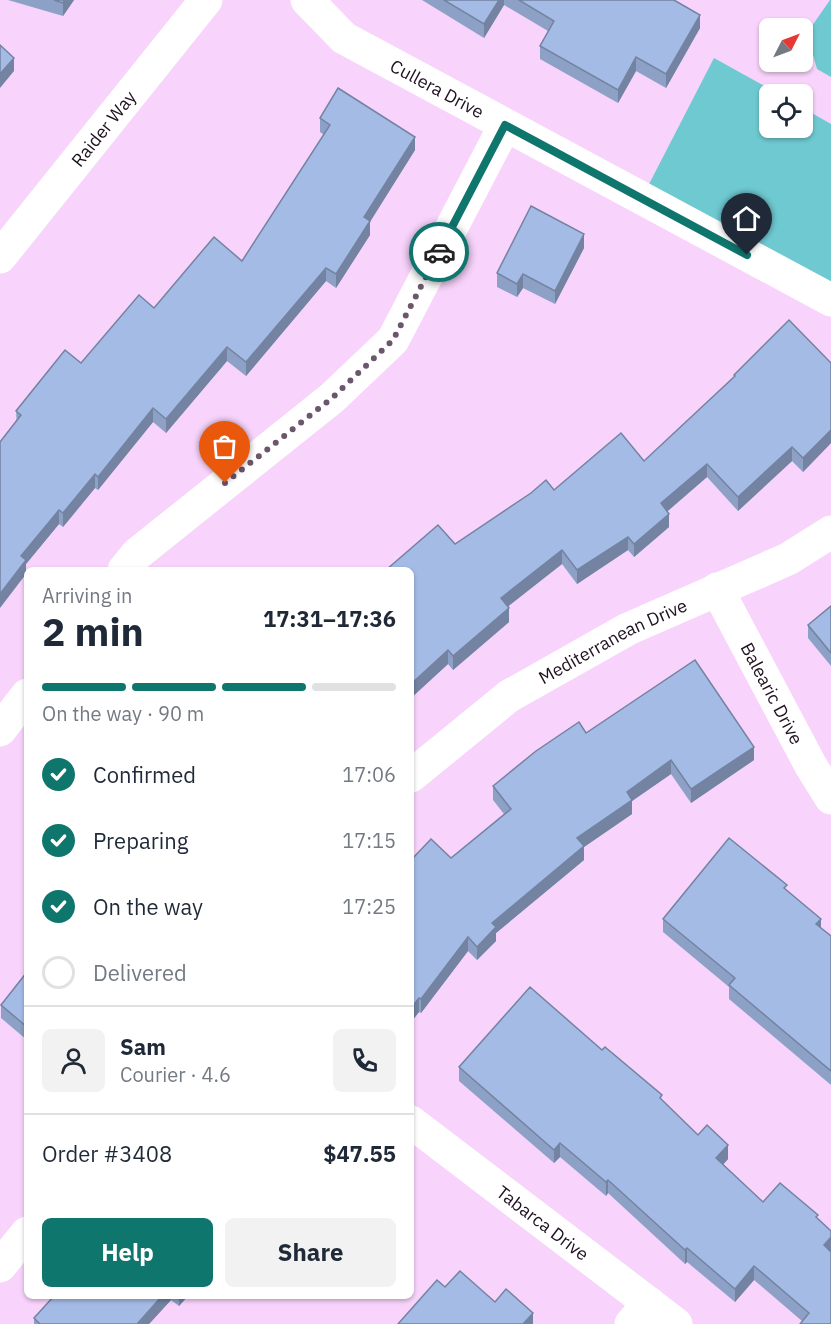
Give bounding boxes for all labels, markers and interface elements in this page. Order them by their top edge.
north arrow [759,18,813,72]
map controls [759,18,813,138]
street label: Cullera Drive [386,54,488,123]
button: locate [759,84,813,138]
street label: Raider Way [66,86,141,171]
pin [721,193,772,255]
icon: home [730,202,763,235]
courier [409,222,469,282]
icon: car [423,236,456,269]
pin [199,421,250,483]
icon: bag [208,430,241,463]
text: Arriving in [42,582,132,609]
street label: Mediterranean Drive [534,593,691,689]
text: 17:31–17:36 [263,604,396,633]
text: 2 min [42,606,144,657]
street label: Balearic Drive [736,638,809,748]
text: On the way · 90 m [42,700,204,727]
icon: check [42,758,75,791]
text: Confirmed [93,760,196,789]
text: 17:06 [342,761,396,788]
icon: check [42,824,75,857]
text: Preparing [93,826,188,855]
text: 17:15 [342,827,396,854]
icon: check [42,890,75,923]
text: On the way [93,892,203,921]
text: 17:25 [342,893,396,920]
text: Delivered [93,958,187,987]
button: person [42,1029,105,1092]
button: phone [333,1029,396,1092]
text: Sam [120,1032,166,1061]
text: Courier · 4.6 [120,1061,231,1088]
text: Order #3408 [42,1139,172,1168]
text: $47.55 [323,1139,396,1168]
street label: Tabarca Drive [492,1180,594,1265]
button: Help [42,1218,213,1287]
button: Share [225,1218,396,1287]

